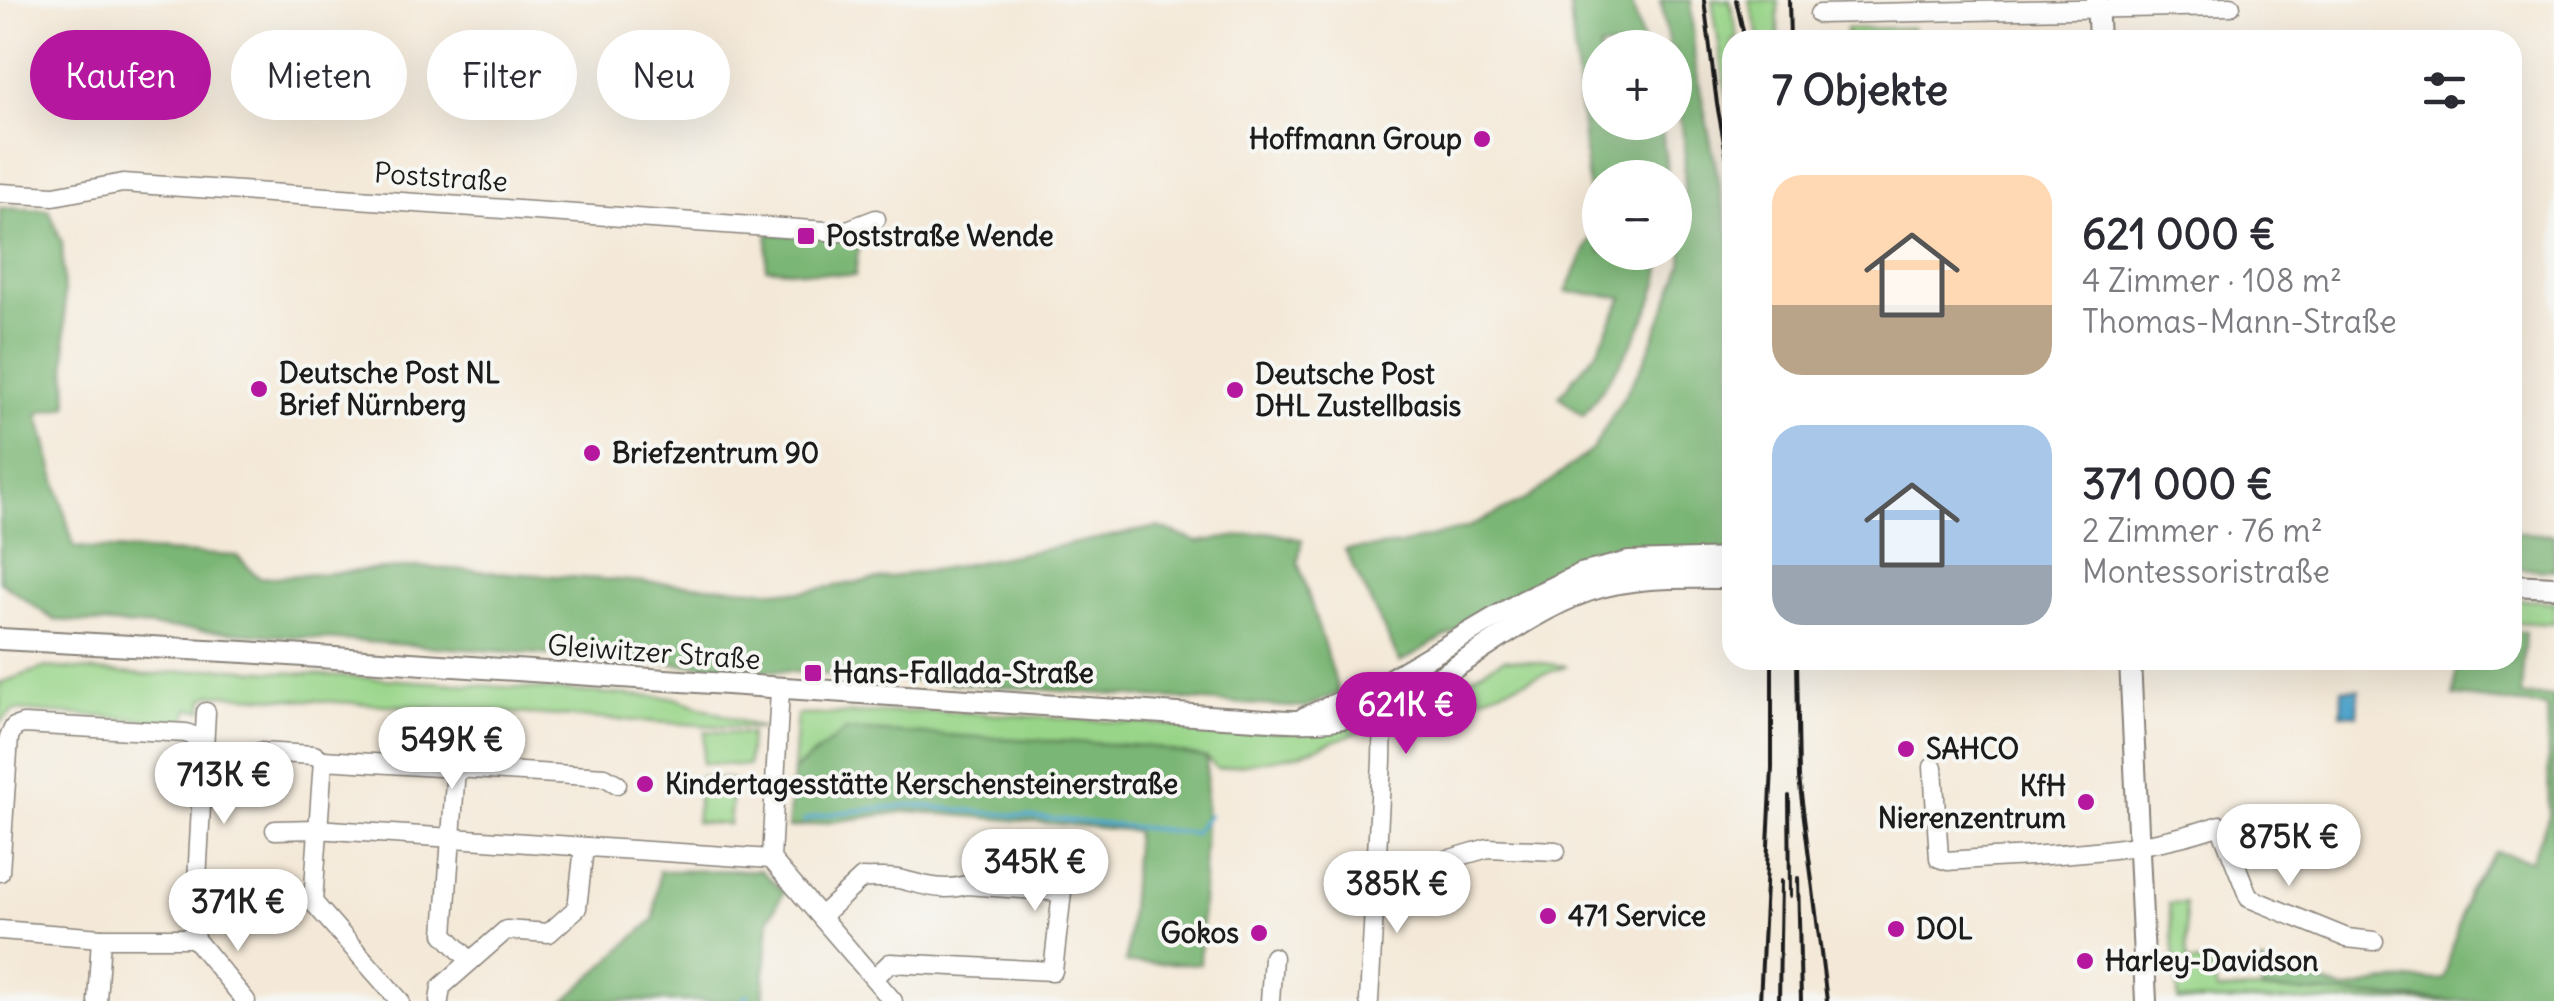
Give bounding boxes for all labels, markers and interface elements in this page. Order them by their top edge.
chip: Kaufen [30,30,211,120]
chip: Mieten [231,30,407,120]
chip: Filter [427,30,577,120]
chip: Neu [597,30,730,120]
map controls [1582,30,1692,270]
button: + [1582,30,1692,140]
icon: filters [2417,63,2472,118]
text: 7 Objekte [1772,64,1948,116]
place label: Hoffmann Group [1249,121,1462,157]
marker: Hoffmann Group [1471,128,1493,150]
street label: Poststraße [373,154,509,200]
button: − [1582,160,1692,270]
text: 621 000 € [2082,208,2276,260]
icon: home [1852,215,1972,335]
place label: Poststraße Wende [826,218,1054,254]
marker: Poststraße Wende [795,225,817,247]
text: 4 Zimmer · 108 m² [2082,260,2342,301]
text: Thomas-Mann-Straße [2082,301,2397,342]
place label: Deutsche Post NL Brief Nürnberg [279,355,500,423]
place label: Deutsche Post DHL Zustellbasis [1255,356,1461,424]
marker: Deutsche Post NL Brief Nürnberg [248,378,270,400]
marker: Deutsche Post DHL Zustellbasis [1224,379,1246,401]
place label: Briefzentrum 90 [612,435,819,471]
marker: Briefzentrum 90 [581,442,603,464]
text: 371 000 € [2082,458,2273,510]
icon: home [1852,465,1972,585]
text: 2 Zimmer · 76 m² [2082,510,2323,551]
text: Montessoristraße [2082,551,2330,592]
street label: Gleiwitzer Straße [546,627,762,677]
place label: Hans-Fallada-Straße [833,655,1094,691]
marker: Hans-Fallada-Straße [802,662,824,684]
pin: 621K € [1325,672,1487,757]
text: 621K € [1358,684,1454,725]
pin: 549K € [371,707,533,792]
text: 549K € [400,719,504,760]
place label: SAHCO [1926,731,2019,767]
marker: SAHCO [1895,738,1917,760]
pin: 713K € [143,742,305,827]
text: 713K € [177,754,271,795]
place label: Kindertagesstätte Kerschensteinerstraße [665,766,1178,802]
place label: KfH Nierenzentrum [1878,768,2066,836]
marker: Kindertagesstätte Kerschensteinerstraße [634,773,656,795]
marker: KfH Nierenzentrum [2075,791,2097,813]
pin: 875K € [2208,804,2370,889]
text: 875K € [2239,816,2339,857]
pin: 345K € [954,829,1116,914]
text: 345K € [983,841,1087,882]
pin: 385K € [1316,851,1478,936]
text: 385K € [1346,863,1448,904]
pin: 371K € [157,869,319,954]
text: 371K € [191,881,285,922]
place label: 471 Service [1568,898,1706,934]
marker: 471 Service [1537,905,1559,927]
place label: DOL [1916,911,1973,947]
place label: Gokos [1160,915,1239,951]
marker: DOL [1885,918,1907,940]
marker: Gokos [1248,922,1270,944]
place label: Harley-Davidson [2105,943,2318,979]
marker: Harley-Davidson [2074,950,2096,972]

